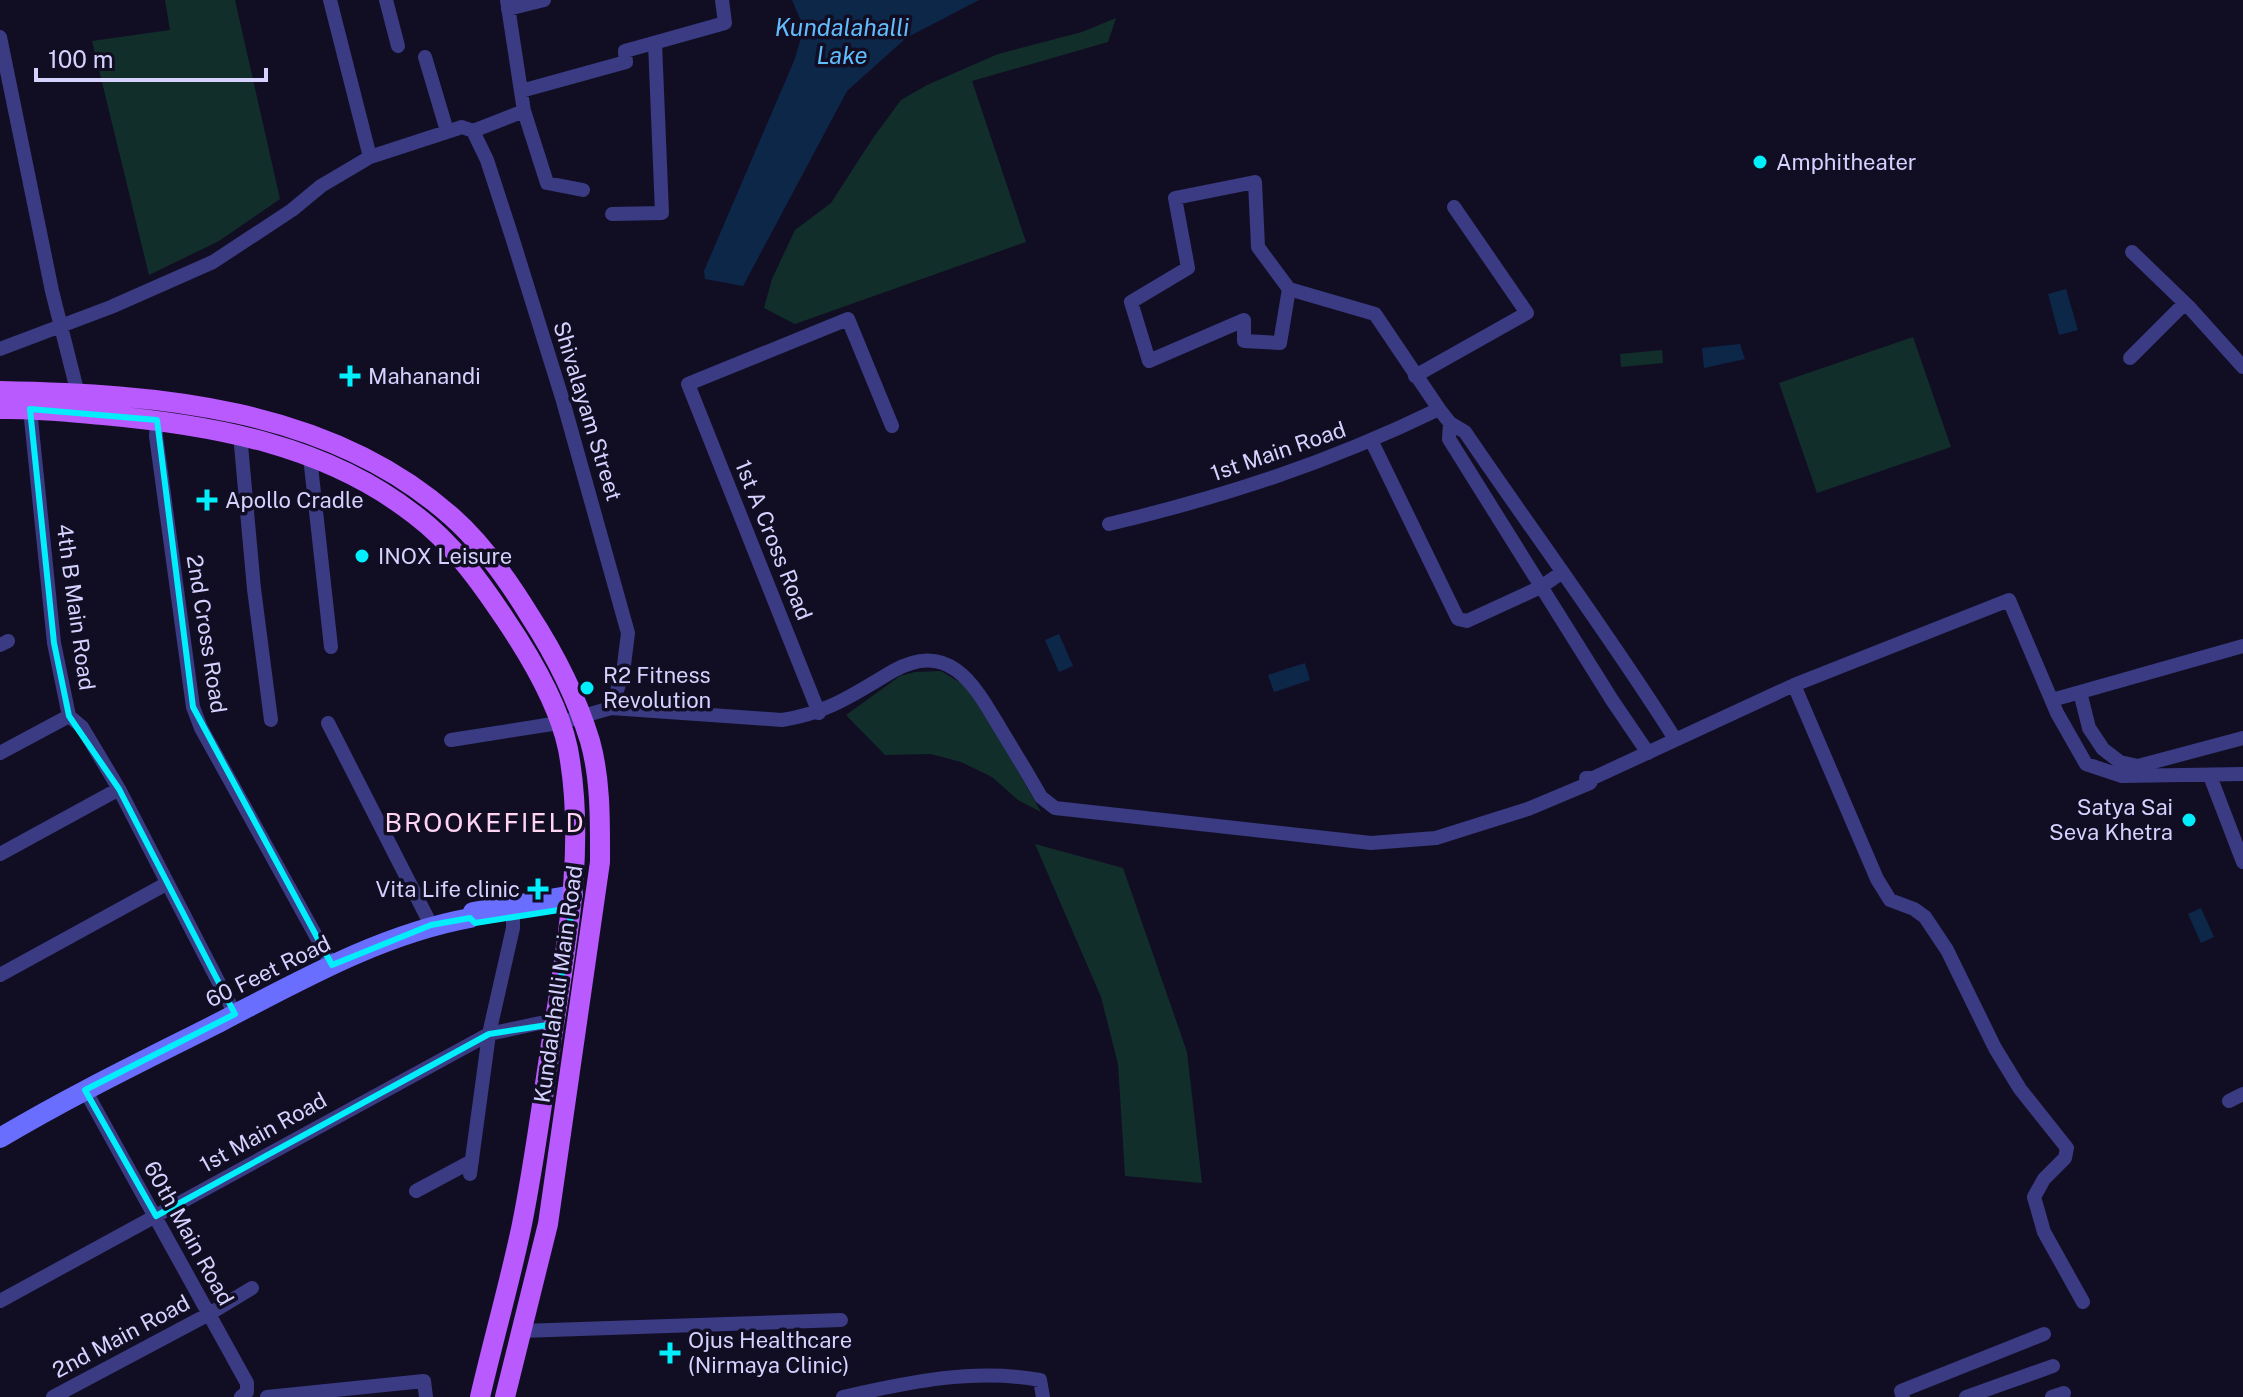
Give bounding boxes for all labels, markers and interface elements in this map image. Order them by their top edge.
water label: Kundalahalli Lake [775,13,909,69]
scale bar [36,32,266,82]
text: 100 m [48,45,114,73]
place label: Amphitheater [1776,149,1916,175]
marker: Amphitheater [1751,153,1769,171]
street label: Shivalayam Street [548,318,628,504]
place label: Mahanandi [368,363,481,389]
marker: Mahanandi [339,365,361,387]
street label: 1st Main Road [1207,416,1349,486]
street label: 1st A Cross Road [730,456,818,624]
place label: Apollo Cradle [225,487,364,513]
marker: Apollo Cradle [196,489,218,511]
street label: 4th B Main Road [51,522,101,692]
place label: INOX Leisure [378,543,512,569]
marker: INOX Leisure [353,547,371,565]
street label: 2nd Cross Road [182,553,232,715]
place label: R2 Fitness Revolution [603,662,711,713]
marker: R2 Fitness Revolution [578,679,596,697]
place label: Satya Sai Seva Khetra [2049,794,2173,845]
district label: BROOKEFIELD [384,807,586,838]
marker: Satya Sai Seva Khetra [2180,811,2198,829]
street label: Kundalahalli Main Road [528,863,588,1105]
place label: Vita Life clinic [376,876,520,902]
marker: Vita Life clinic [527,878,549,900]
street label: 60 Feet Road [201,930,335,1012]
street label: 1st Main Road [195,1086,331,1178]
street label: 60th Main Road [139,1156,239,1310]
street label: 2nd Main Road [48,1289,194,1383]
place label: Ojus Healthcare (Nirmaya Clinic) [688,1327,852,1378]
marker: Ojus Healthcare (Nirmaya Clinic) [659,1342,681,1364]

